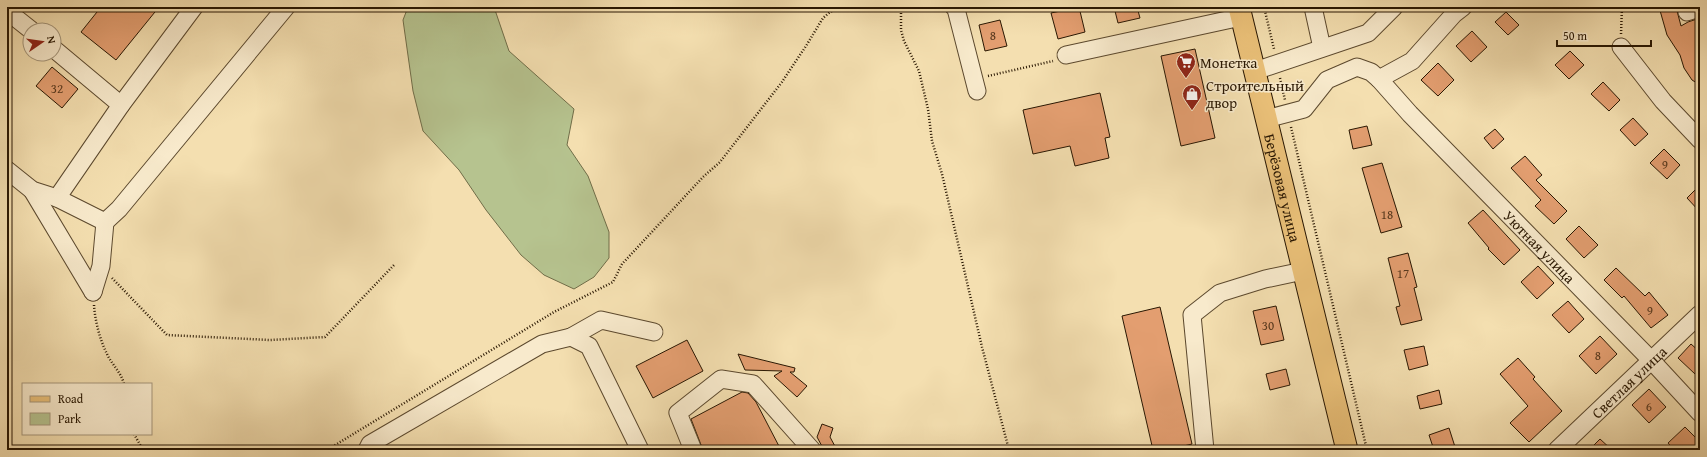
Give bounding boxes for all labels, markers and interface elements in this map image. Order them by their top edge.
north arrow [22,22,62,62]
scale bar [1557,22,1651,48]
house number: 8 [990,26,996,45]
text: 50 m [1563,27,1587,44]
text: N [43,34,61,46]
supermarket icon: Монетка [1175,51,1197,79]
place label: Монетка [1200,52,1258,73]
place label: Строительный двор [1206,75,1304,113]
house number: 32 [51,79,63,98]
shop icon: Строительный двор [1181,83,1203,111]
street label: Берёзовая улица [1260,131,1307,245]
house number: 9 [1662,155,1668,174]
house number: 18 [1381,205,1393,224]
street label: Уютная улица [1499,205,1581,288]
house number: 17 [1397,264,1409,283]
house number: 9 [1647,301,1653,320]
house number: 30 [1262,316,1274,335]
street label: Светлая улица [1586,340,1672,423]
house number: 8 [1595,346,1601,365]
legend [22,383,152,435]
text: Road [58,390,84,407]
house number: 6 [1646,397,1652,416]
text: Park [58,410,82,427]

